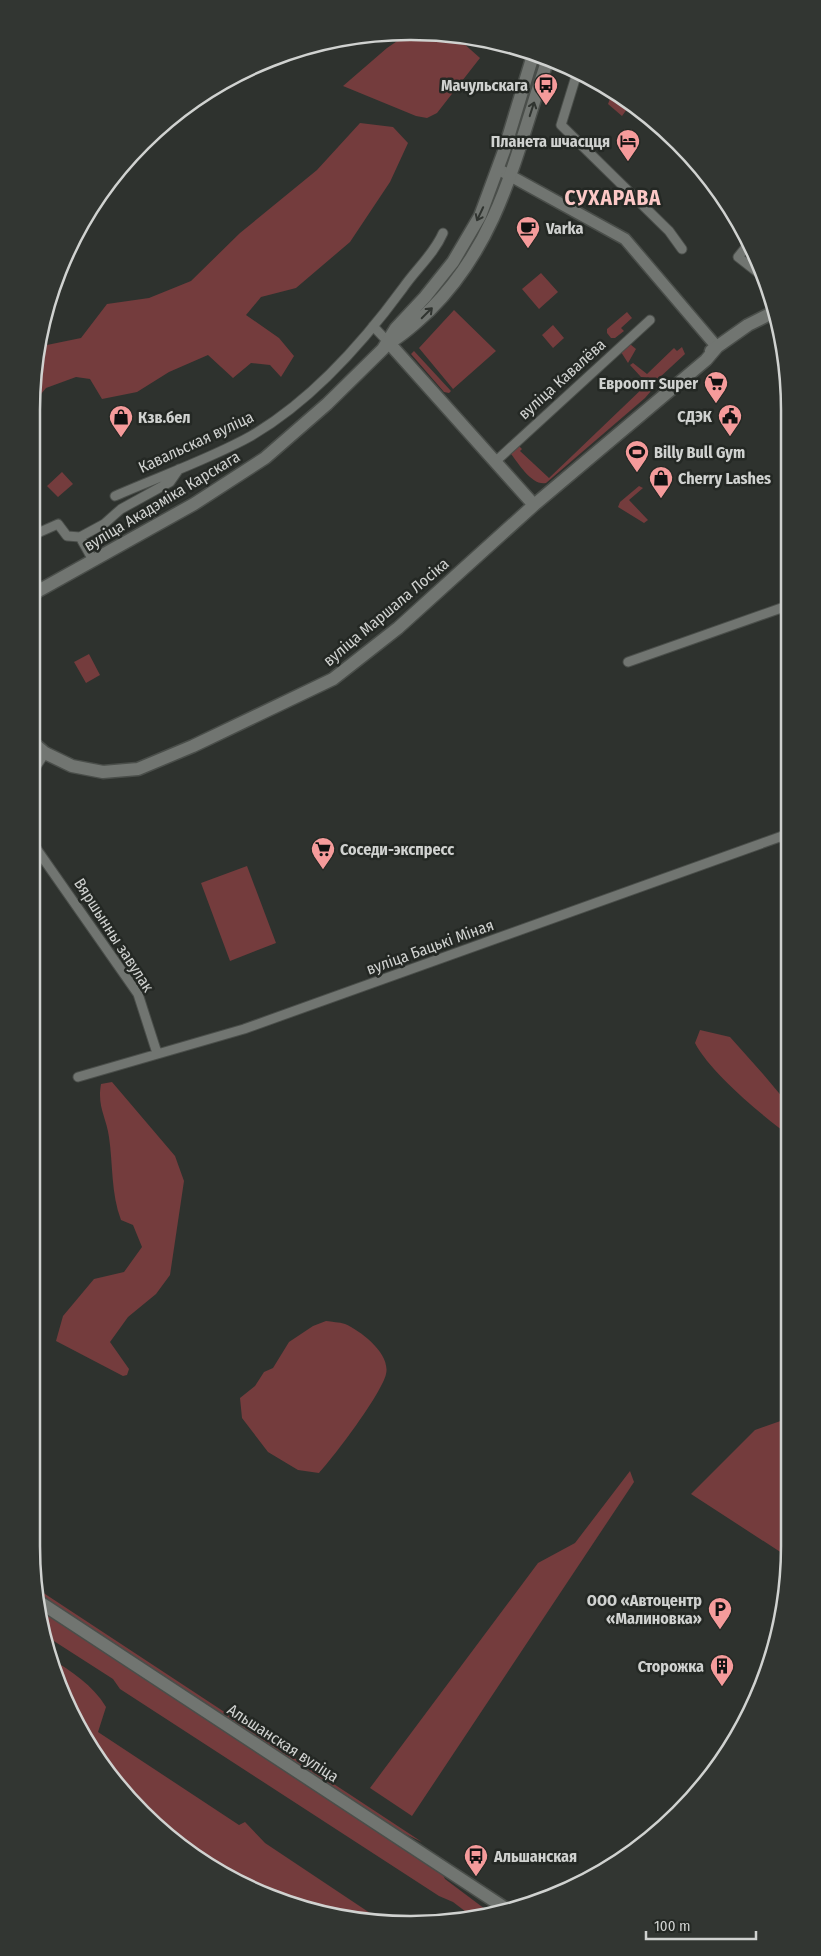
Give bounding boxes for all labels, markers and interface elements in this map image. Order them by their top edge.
bus stop icon: Мачульскага [533,72,559,106]
place label: Мачульскага [441,76,528,95]
one-way arrow [528,102,537,117]
hotel icon: Планета шчасцця [615,128,641,162]
place label: Планета шчасцця [491,132,610,151]
district label: СУХАРАВА [565,185,661,211]
one-way arrow [475,206,484,221]
cafe icon: Varka [515,215,541,249]
place label: Varka [545,219,583,238]
one-way arrow [420,307,433,319]
street label: вуліца Кавалёва [514,335,610,423]
supermarket icon: Евроопт Super [703,370,729,404]
place label: Евроопт Super [599,374,698,393]
public building icon: СДЭК [717,403,743,437]
shop icon: Кзв.бел [108,404,134,438]
street label: Кавальская вуліца [136,407,257,477]
place label: СДЭК [677,407,713,426]
place label: Кзв.бел [138,408,191,427]
sports icon: Billy Bull Gym [624,439,650,473]
place label: Billy Bull Gym [654,443,745,462]
street label: вуліца Акадэміка Карскага [81,447,244,555]
shop icon: Cherry Lashes [648,465,674,499]
place label: Cherry Lashes [678,469,771,488]
street label: вуліца Маршала Лосіка [319,554,453,670]
supermarket icon: Соседи-экспресс [310,836,336,870]
place label: Соседи-экспресс [340,840,454,859]
street label: Вяршынны завулак [70,875,158,996]
street label: вуліца Бацькі Міная [364,915,496,979]
place label: ООО «Автоцентр «Малиновка» [587,1591,702,1628]
parking icon: ООО «Автоцентр «Малиновка» [707,1596,733,1630]
building icon: Сторожка [709,1653,735,1687]
place label: Сторожка [638,1657,704,1676]
street label: Альшанская вуліца [224,1700,342,1786]
bus stop icon: Альшанская [463,1843,489,1877]
place label: Альшанская [493,1847,577,1866]
scale bar [646,1908,756,1940]
text: 100 m [654,1917,691,1935]

